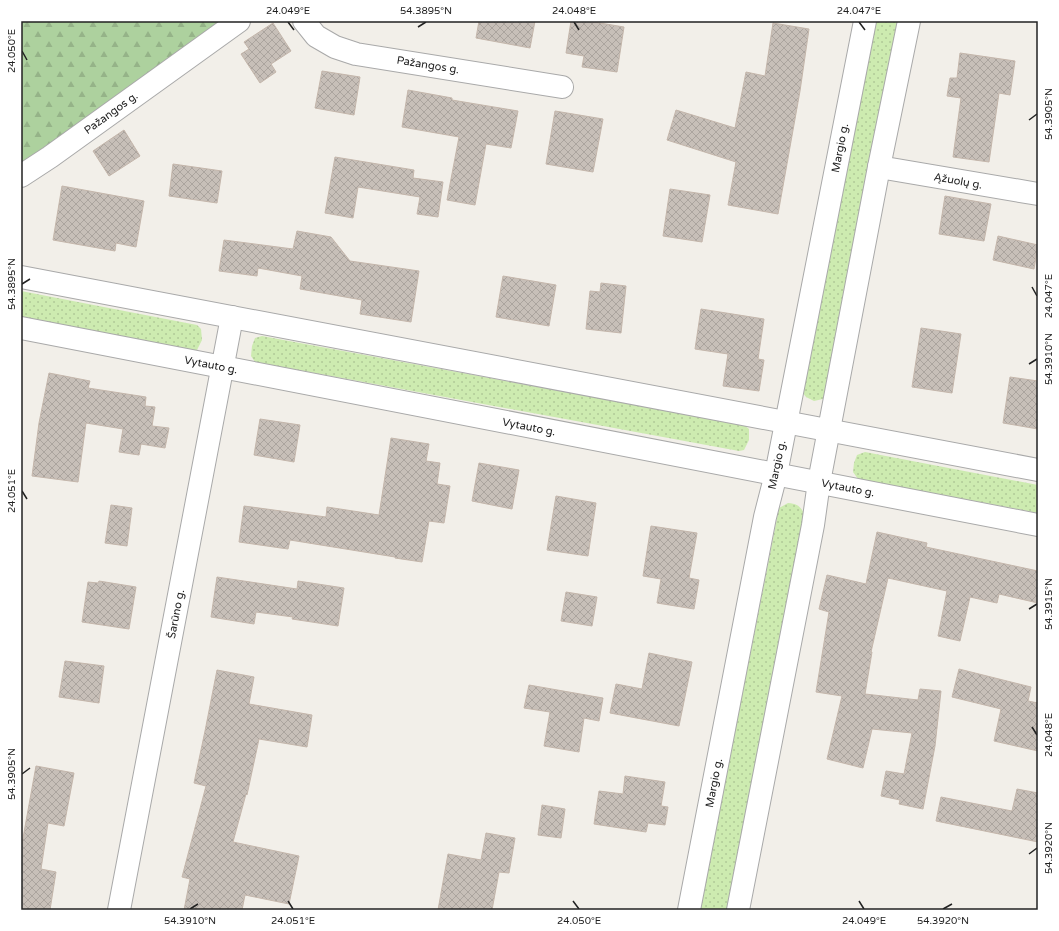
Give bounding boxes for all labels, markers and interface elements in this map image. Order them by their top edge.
text: 24.049°E [266,5,310,17]
text: 54.3895°N [400,5,452,17]
text: 24.048°E [552,5,596,17]
text: 24.047°E [837,5,881,17]
text: 24.050°E [6,29,18,73]
street label: Pažangos g. [396,54,460,76]
text: 54.3905°N [1043,88,1055,140]
street label: Pažangos g. [82,89,141,137]
street label: Margio g. [829,122,851,174]
street label: Ąžuolų g. [933,170,983,192]
text: 54.3895°N [6,258,18,310]
text: 24.047°E [1043,274,1055,318]
text: 54.3910°N [1043,333,1055,385]
street label: Vytauto g. [183,353,239,377]
street label: Vytauto g. [501,415,557,439]
street label: Margio g. [765,439,789,491]
text: 24.051°E [6,469,18,513]
street label: Vytauto g. [820,476,876,500]
text: 54.3915°N [1043,578,1055,630]
street label: Šarūno g. [164,588,187,640]
text: 24.048°E [1043,713,1055,757]
text: 54.3905°N [6,748,18,800]
street label: Margio g. [703,757,725,809]
text: 54.3920°N [1043,822,1055,874]
text: 54.3910°N [164,915,216,927]
text: 24.051°E [271,915,315,927]
text: 24.050°E [557,915,601,927]
text: 24.049°E [842,915,886,927]
text: 54.3920°N [917,915,969,927]

